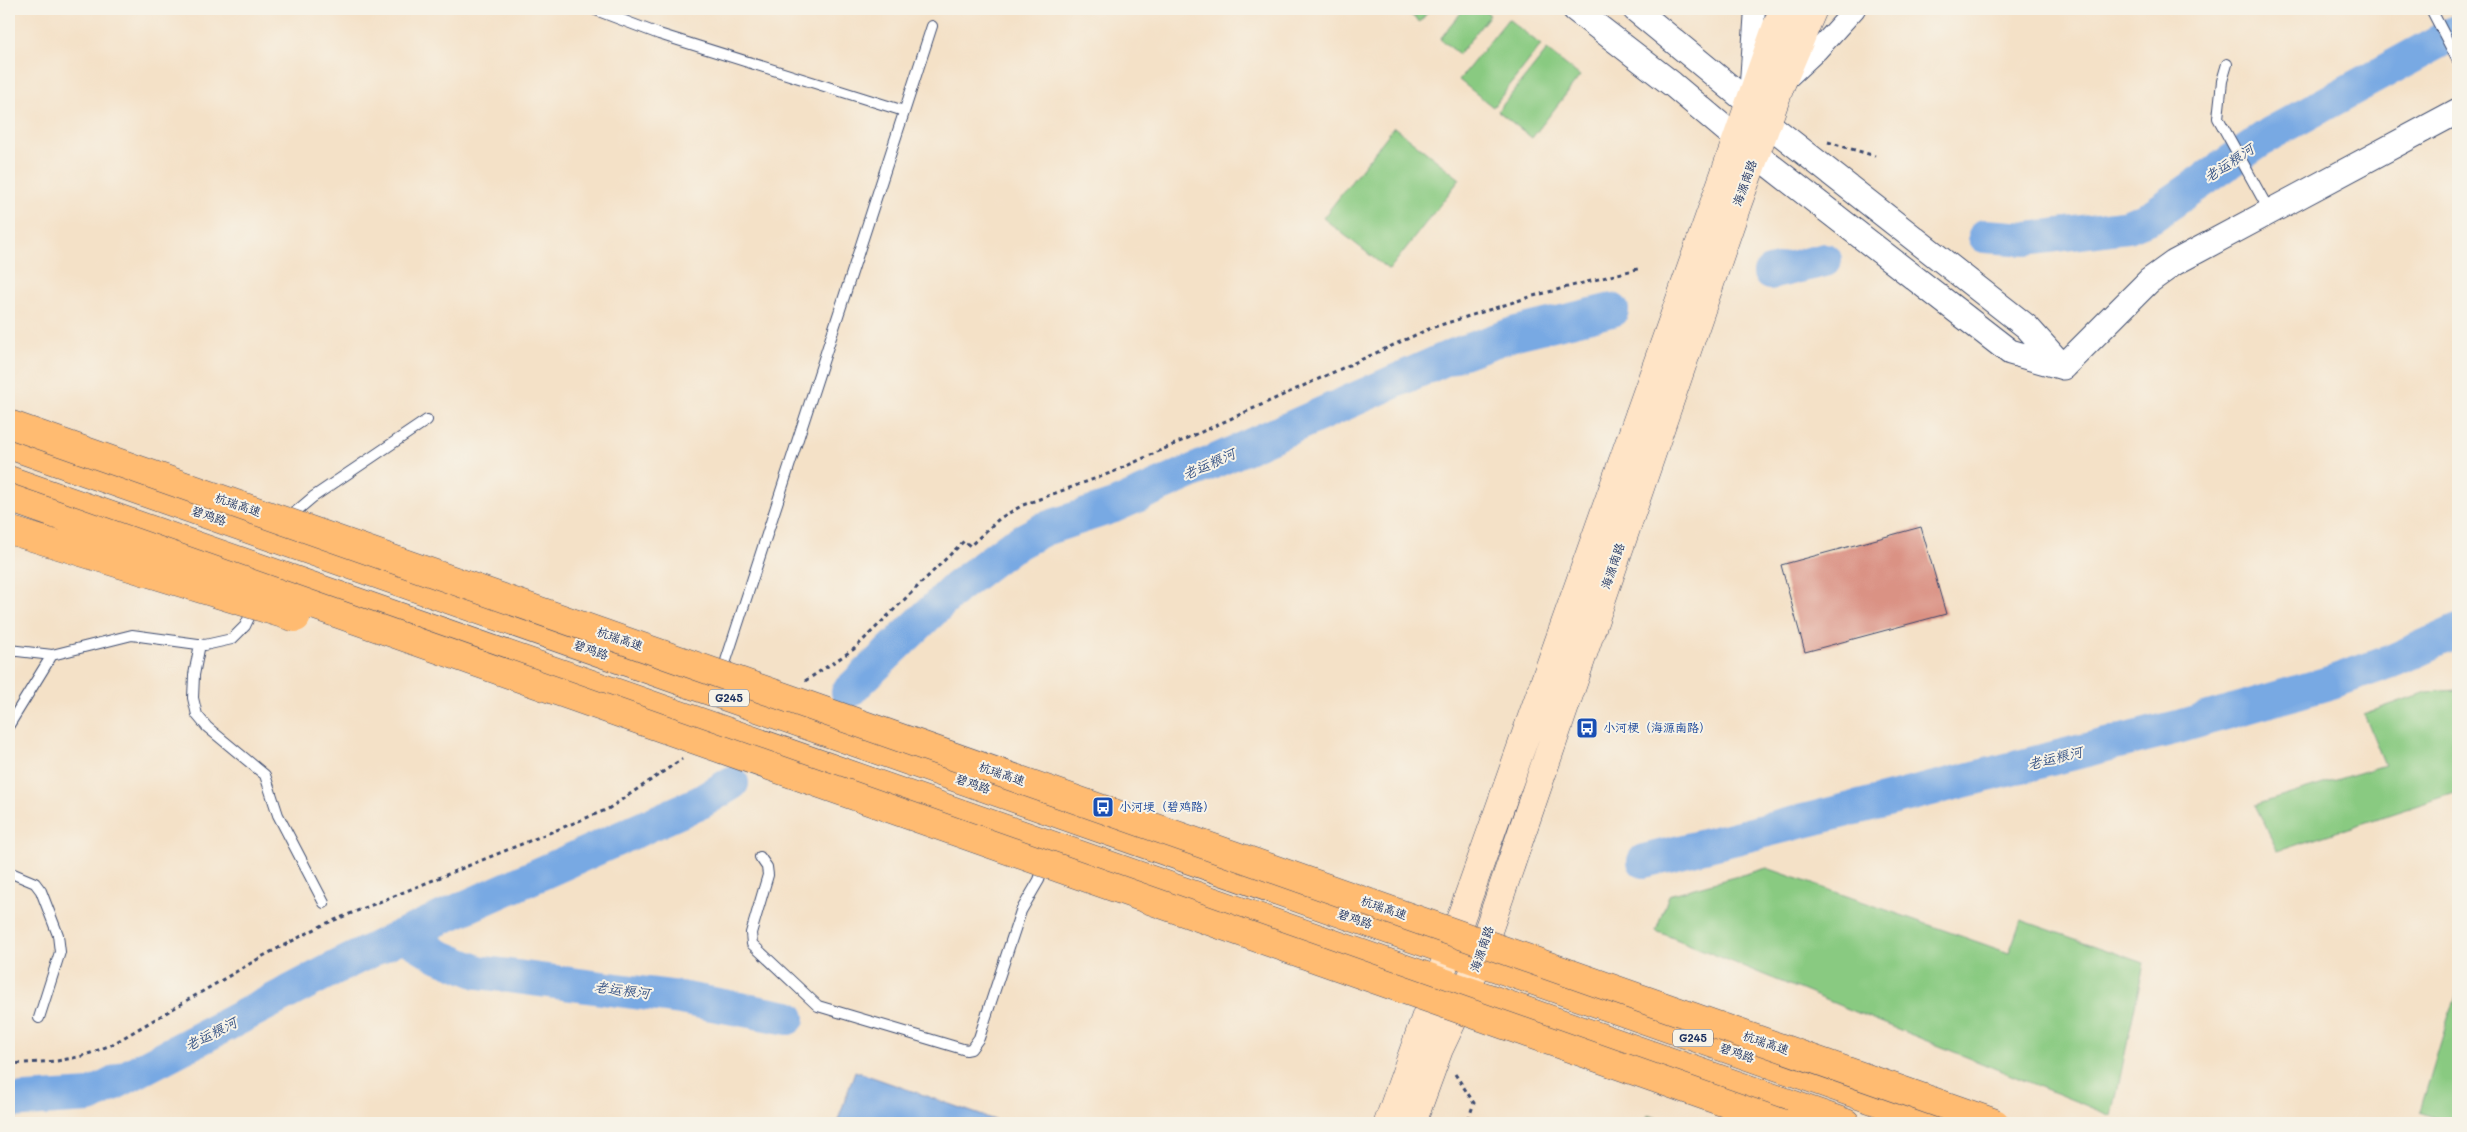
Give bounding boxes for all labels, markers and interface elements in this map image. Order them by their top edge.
water label: 老运粮河 [2200,138,2259,186]
street label: 海源南路 [1728,157,1760,208]
water label: 老运粮河 [1179,443,1240,484]
street label: 杭瑞高速 [213,489,264,519]
street label: 碧鸡路 [190,502,229,528]
street label: 海源南路 [1597,540,1627,591]
street label: 杭瑞高速 [595,623,646,653]
street label: 碧鸡路 [572,636,611,662]
road number: G245 [709,690,749,706]
bus stop icon: 小河梗（海源南路） [1575,716,1599,740]
place label: 小河梗（海源南路） [1603,719,1711,735]
water label: 老运粮河 [2025,741,2086,774]
street label: 杭瑞高速 [977,758,1028,788]
street label: 碧鸡路 [954,770,993,796]
bus stop icon: 小河埂（碧鸡路） [1091,795,1115,819]
place label: 小河埂（碧鸡路） [1119,798,1215,814]
street label: 杭瑞高速 [1359,892,1410,922]
street label: 碧鸡路 [1336,905,1375,931]
street label: 海源南路 [1466,923,1496,974]
water label: 老运粮河 [593,977,653,1003]
water label: 老运粮河 [182,1011,242,1055]
street label: 杭瑞高速 [1741,1027,1792,1057]
road number: G245 [1673,1030,1713,1046]
street label: 碧鸡路 [1718,1039,1757,1065]

